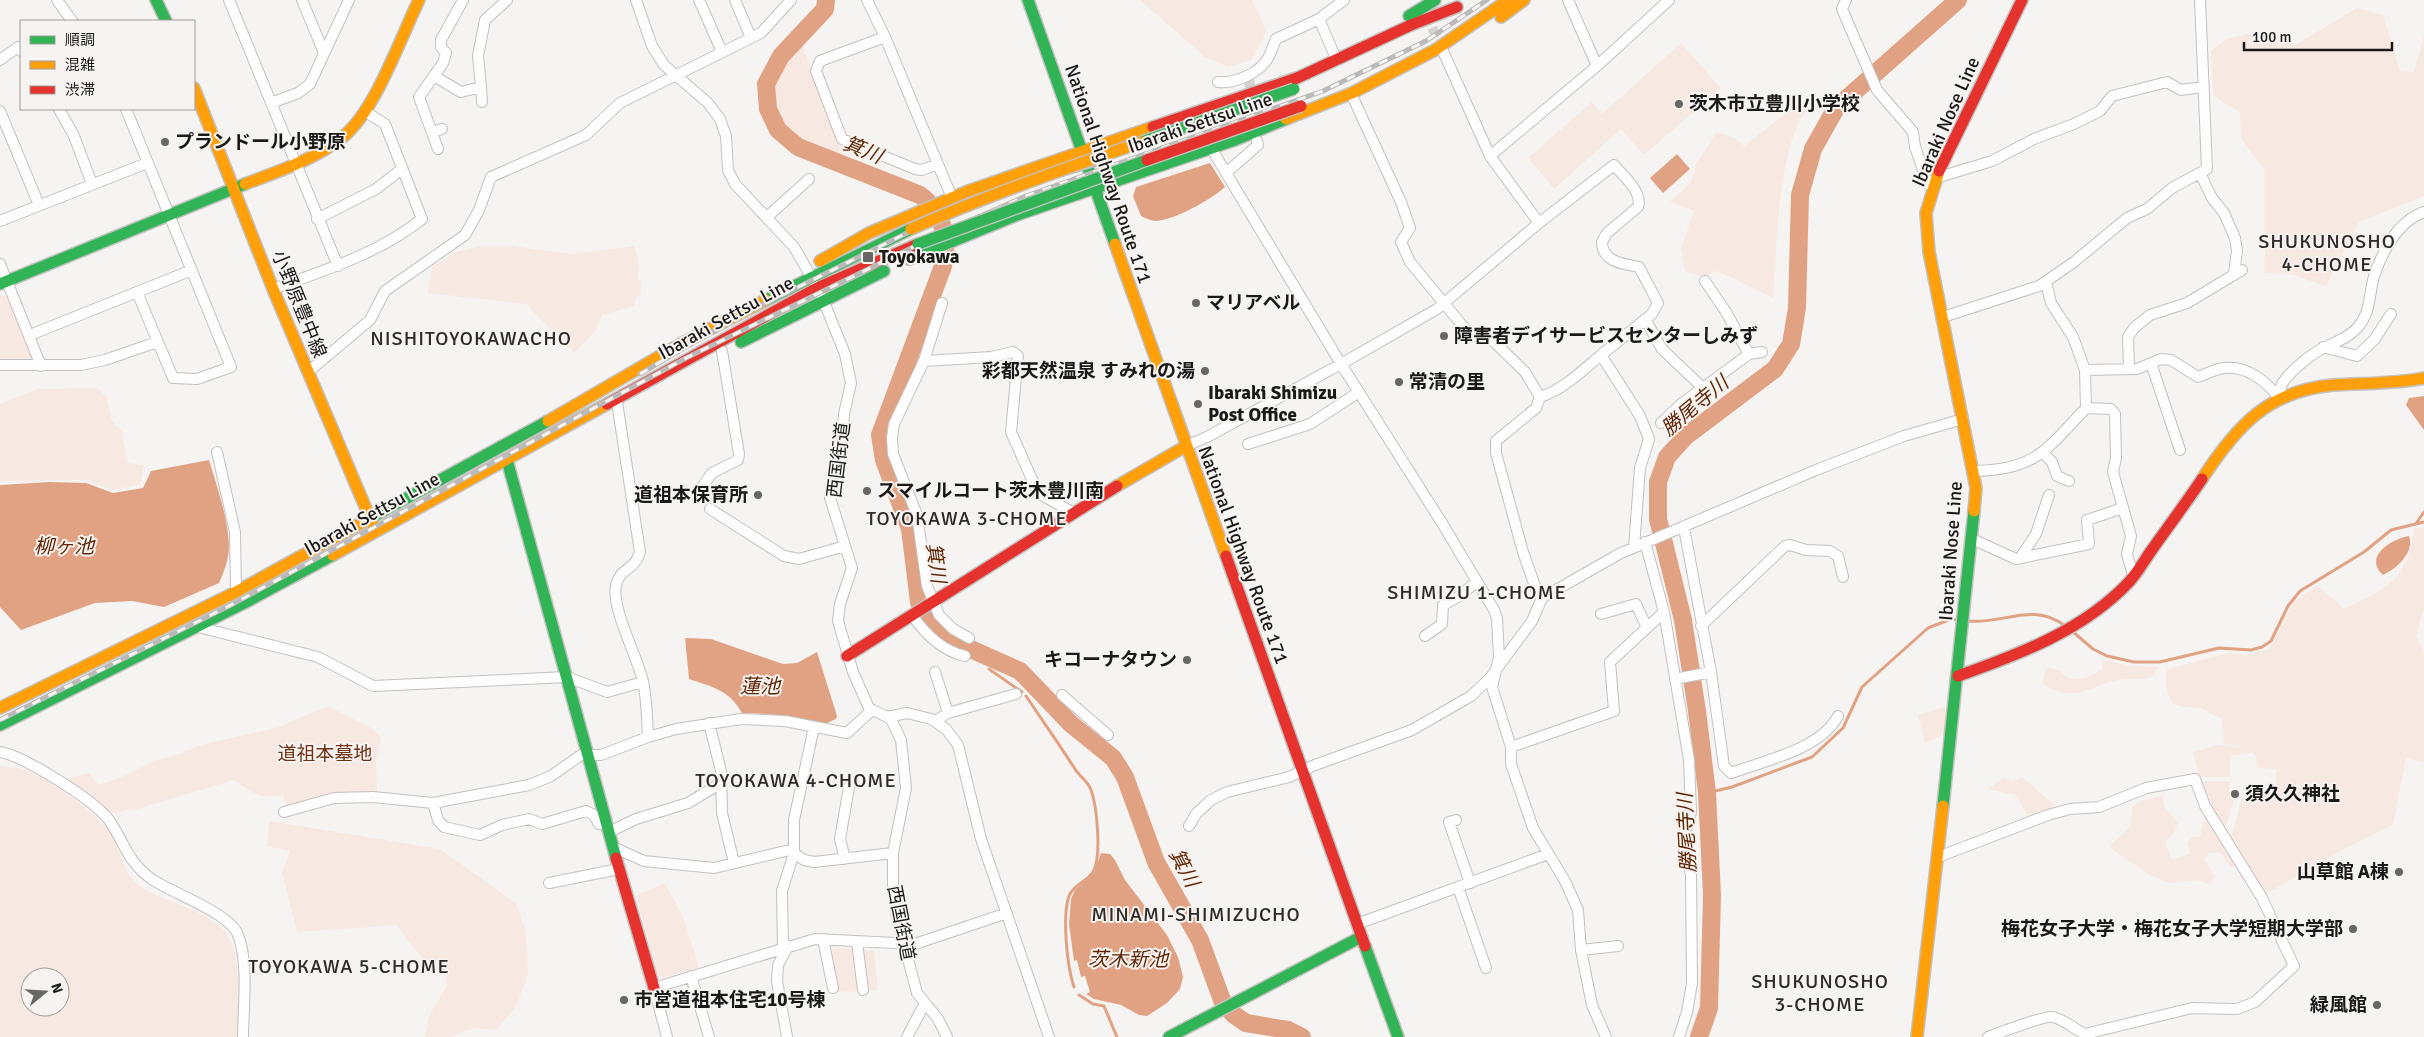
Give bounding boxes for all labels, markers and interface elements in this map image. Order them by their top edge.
legend [20,20,195,110]
scale bar [2244,20,2392,52]
text: 100 m [2252,28,2292,46]
text: 順調 [65,31,95,49]
street label: Ibaraki Nose Line [1907,53,1985,191]
text: 混雑 [65,56,95,74]
street label: National Highway Route 171 [1059,61,1157,287]
text: 渋滞 [65,81,95,99]
street label: Ibaraki Settsu Line [1125,87,1275,159]
place label: 茨木市立豊川小学校 [1689,92,1860,116]
marker: 茨木市立豊川小学校 [1673,98,1685,110]
place label: プランドール小野原 [175,130,346,154]
water label: 箕川 [840,131,888,170]
marker: プランドール小野原 [159,136,171,148]
district label: SHUKUNOSHO 4-CHOME [2258,229,2396,277]
place label: Toyokawa [879,245,960,269]
street label: 小野原豊中線 [267,247,331,361]
marker: Toyokawa [861,250,875,264]
street label: Ibaraki Settsu Line [654,271,798,365]
place label: マリアベル [1206,291,1301,315]
marker: マリアベル [1190,297,1202,309]
place label: 障害者デイサービスセンターしみず [1454,324,1758,348]
district label: NISHITOYOKAWACHO [370,326,572,351]
marker: 障害者デイサービスセンターしみず [1438,330,1450,342]
place label: 彩都天然温泉 すみれの湯 [982,359,1195,383]
marker: 彩都天然温泉 すみれの湯 [1199,365,1211,377]
water label: 勝尾寺川 [1656,369,1735,441]
place label: 常清の里 [1409,370,1485,394]
marker: 常清の里 [1393,376,1405,388]
place label: Ibaraki Shimizu Post Office [1208,381,1337,427]
marker: Ibaraki Shimizu Post Office [1192,398,1204,410]
street label: 西国街道 [822,421,856,499]
street label: National Highway Route 171 [1192,443,1294,667]
street label: Ibaraki Settsu Line [300,467,444,561]
place label: スマイルコート茨木豊川南 [877,479,1104,503]
street label: Ibaraki Nose Line [1934,480,1968,622]
place label: 道祖本保育所 [634,483,748,507]
marker: スマイルコート茨木豊川南 [861,485,873,497]
marker: 道祖本保育所 [752,489,764,501]
district label: TOYOKAWA 3-CHOME [866,506,1068,531]
water label: 柳ヶ池 [34,534,96,559]
water label: 箕川 [921,541,951,587]
district label: SHIMIZU 1-CHOME [1387,580,1567,605]
place label: キコーナタウン [1044,648,1177,672]
marker: キコーナタウン [1181,654,1193,666]
water label: 蓮池 [740,674,782,699]
park label: 道祖本墓地 [277,742,373,766]
district label: TOYOKAWA 4-CHOME [695,768,897,793]
place label: 須久久神社 [2245,782,2340,806]
marker: 須久久神社 [2229,788,2241,800]
water label: 勝尾寺川 [1672,790,1702,874]
water label: 箕川 [1164,844,1205,893]
place label: 山草館 A棟 [2297,860,2389,884]
marker: 山草館 A棟 [2393,866,2405,878]
street label: 西国街道 [882,883,920,963]
district label: MINAMI-SHIMIZUCHO [1091,902,1301,927]
place label: 梅花女子大学・梅花女子大学短期大学部 [2001,917,2343,941]
marker: 梅花女子大学・梅花女子大学短期大学部 [2347,923,2359,935]
water label: 茨木新池 [1088,947,1170,972]
district label: TOYOKAWA 5-CHOME [248,954,450,979]
north arrow [20,967,70,1017]
district label: SHUKUNOSHO 3-CHOME [1751,969,1889,1017]
text: N [47,981,66,995]
place label: 市営道祖本住宅10号棟 [634,988,826,1012]
place label: 緑風館 [2310,993,2367,1017]
marker: 市営道祖本住宅10号棟 [618,994,630,1006]
marker: 緑風館 [2371,999,2383,1011]

